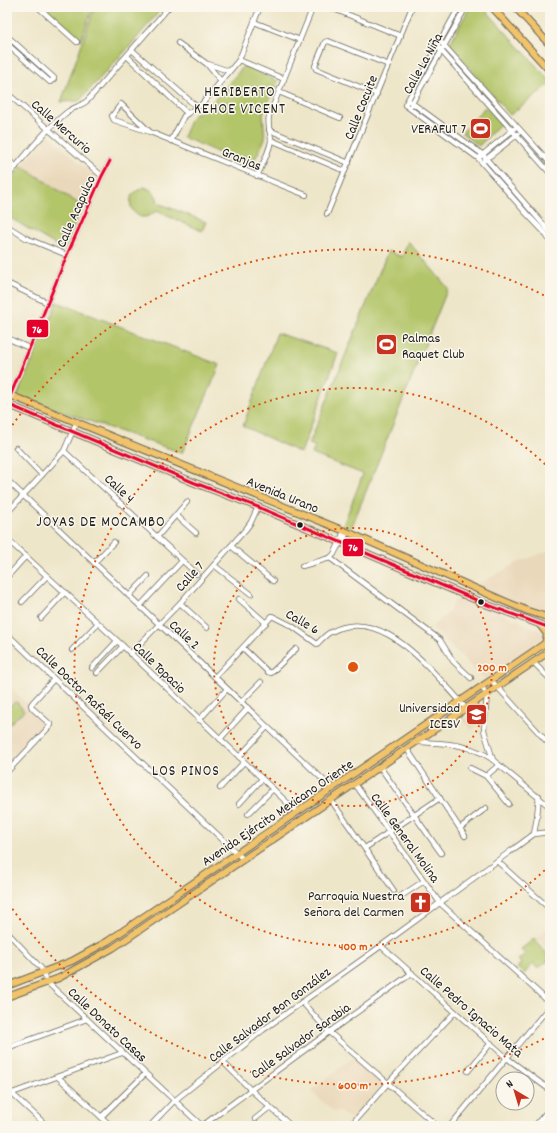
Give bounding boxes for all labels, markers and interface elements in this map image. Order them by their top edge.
street label: Calle La Niña [399,29,449,98]
street label: Calle Cocuite [340,72,384,143]
district label: HERIBERTO KEHOE VICENT [194,82,286,121]
street label: Calle Mercurio [26,95,95,160]
sports icon: VERAFUT 7 [468,115,494,141]
place label: VERAFUT 7 [411,120,466,140]
street label: Granjas [218,143,264,177]
street label: Calle Acapulco [52,173,102,251]
line badge: 76 [26,319,49,338]
text: 76 [32,323,42,339]
place label: Palmas Raquet Club [402,329,465,365]
sports icon: Palmas Raquet Club [374,332,400,358]
street label: Calle 4 [99,470,138,509]
street label: Avenida Urano [243,472,321,519]
district label: JOYAS DE MOCAMBO [36,512,166,534]
unlabelled marker [295,520,305,530]
line badge: 76 [342,538,364,557]
text: 76 [348,541,358,557]
street label: Calle 7 [171,558,210,597]
unlabelled marker [476,597,486,607]
street label: Calle 6 [281,605,323,641]
street label: Calle 2 [164,616,203,655]
street label: Calle Topacio [127,638,190,699]
street label: Calle Doctor Rafaél Cuervo [31,642,147,755]
centre of rings [346,660,360,674]
text: 200 m [477,660,507,677]
place label: Universidad ICESV [399,699,460,735]
school or university icon: Universidad ICESV [463,702,489,728]
street label: Avenida Ejército Mexicano Oriente [198,755,358,872]
district label: LOS PINOS [152,761,220,783]
street label: Calle General Molina [365,789,444,888]
place label: Parroquia Nuestra Señora del Carmen [304,887,404,923]
church icon: Parroquia Nuestra Señora del Carmen [407,890,433,916]
text: 400 m [338,939,368,956]
street label: Calle Salvador Bon González [205,962,336,1068]
street label: Calle Pedro Ignacio Mata [415,962,527,1063]
street label: Calle Donato Casas [62,983,151,1068]
street label: Calle Salvador Sarabia [247,998,355,1085]
north arrow [495,1071,535,1111]
text: N [503,1076,518,1093]
text: 600 m [338,1078,368,1095]

